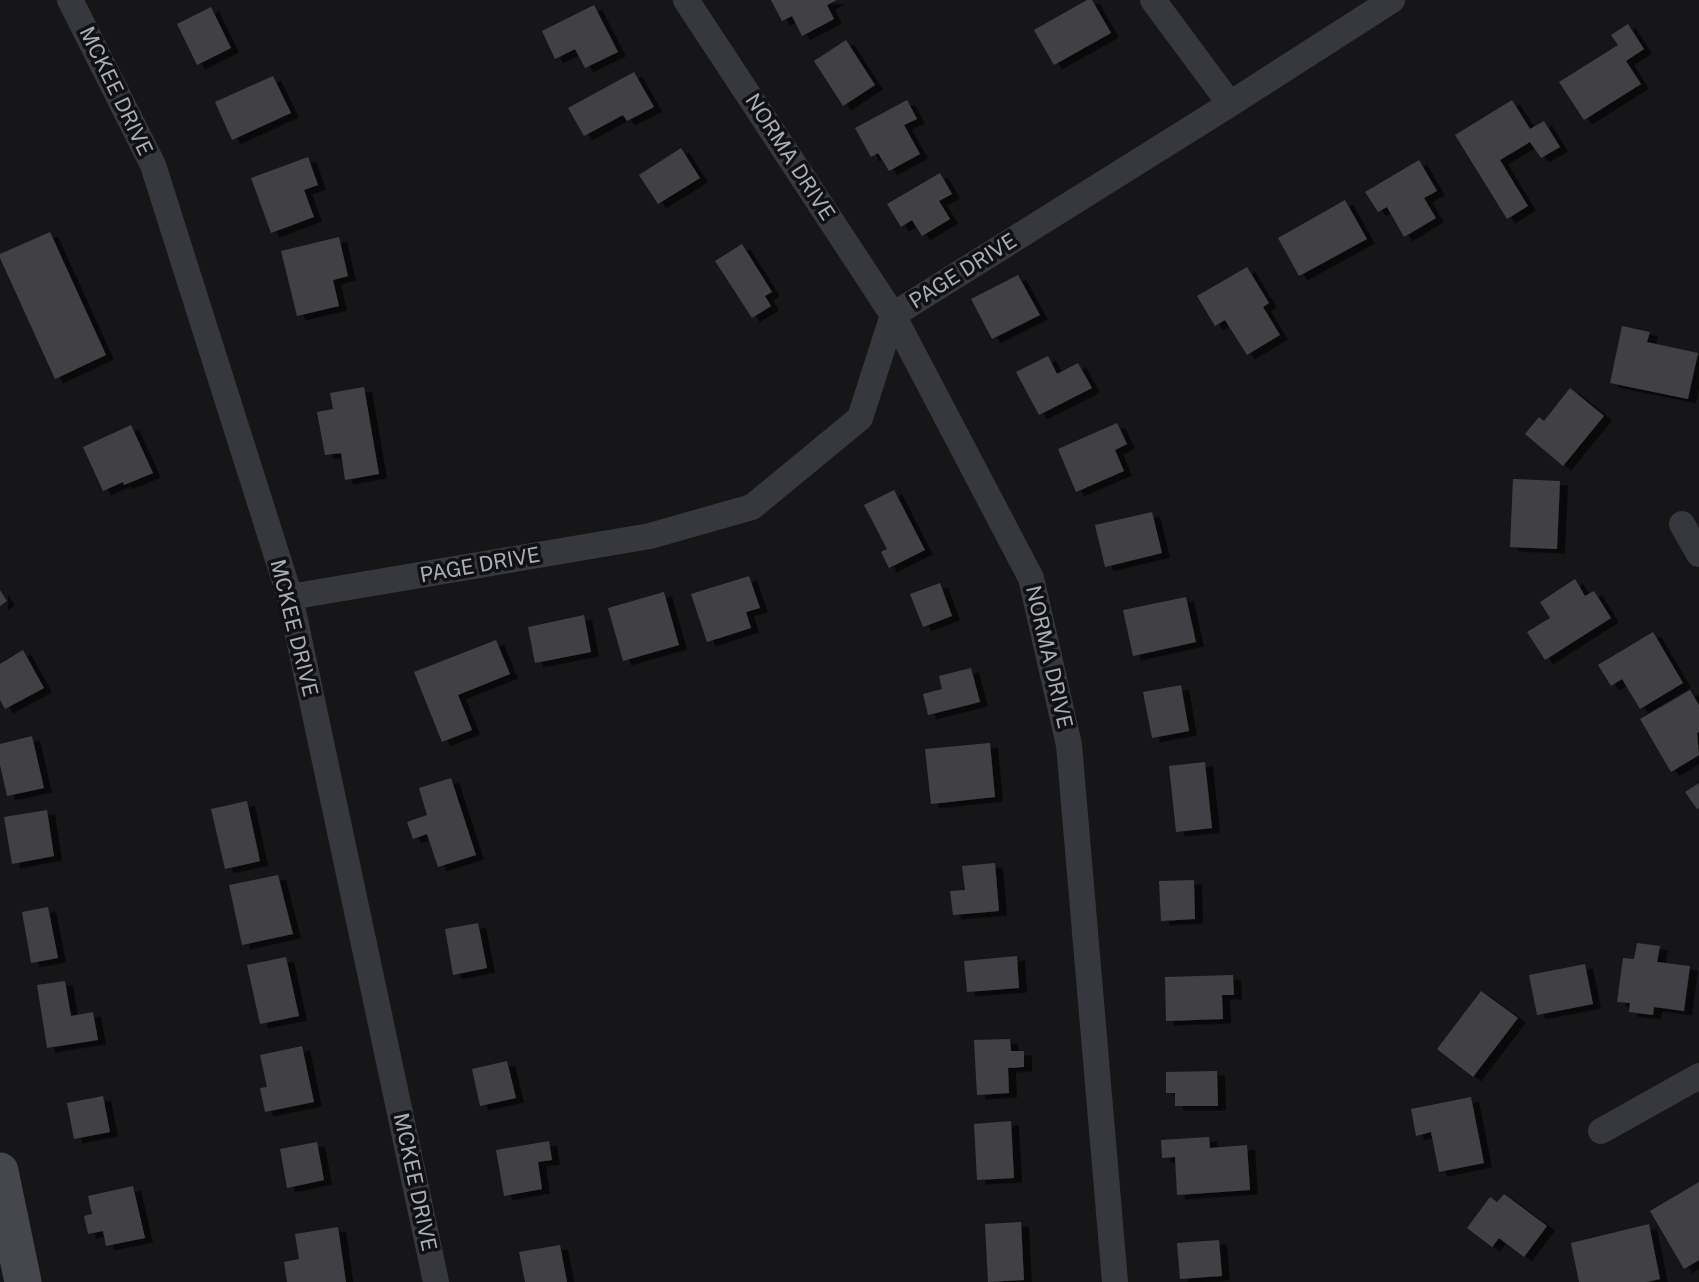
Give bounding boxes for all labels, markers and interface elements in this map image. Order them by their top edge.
street label: MCKEE DRIVE [74,22,158,159]
street label: NORMA DRIVE [740,89,841,225]
street label: PAGE DRIVE [905,228,1021,313]
street label: PAGE DRIVE [418,542,542,587]
street label: MCKEE DRIVE [265,557,324,699]
street label: NORMA DRIVE [1021,583,1078,731]
street label: MCKEE DRIVE [389,1111,442,1253]

